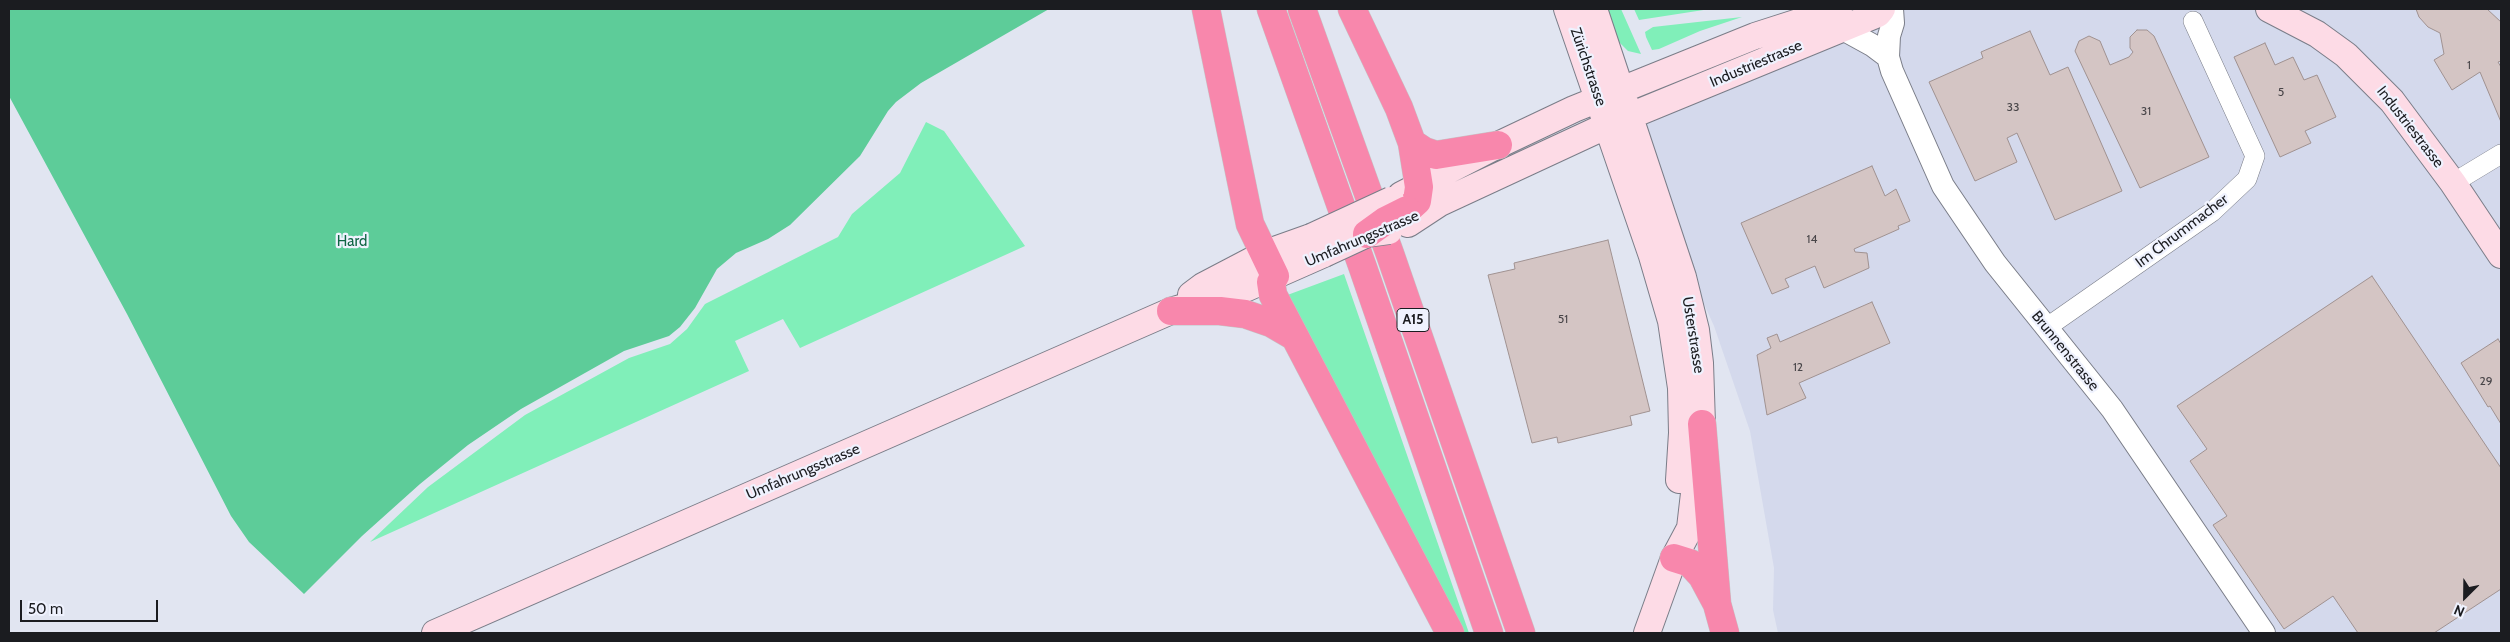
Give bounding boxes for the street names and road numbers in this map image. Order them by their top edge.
street label: Zürichstrasse [1566,25,1610,109]
street label: Industriestrasse [1707,37,1805,91]
street label: Industriestrasse [2373,83,2447,171]
street label: Im Chrummacher [2132,190,2232,272]
street label: Umfahrungsstrasse [1302,207,1422,271]
street label: Usterstrasse [1678,295,1708,375]
street label: Brunnenstrasse [2027,307,2103,395]
road number: A15 [1397,308,1429,332]
street label: Umfahrungsstrasse [743,440,863,504]

